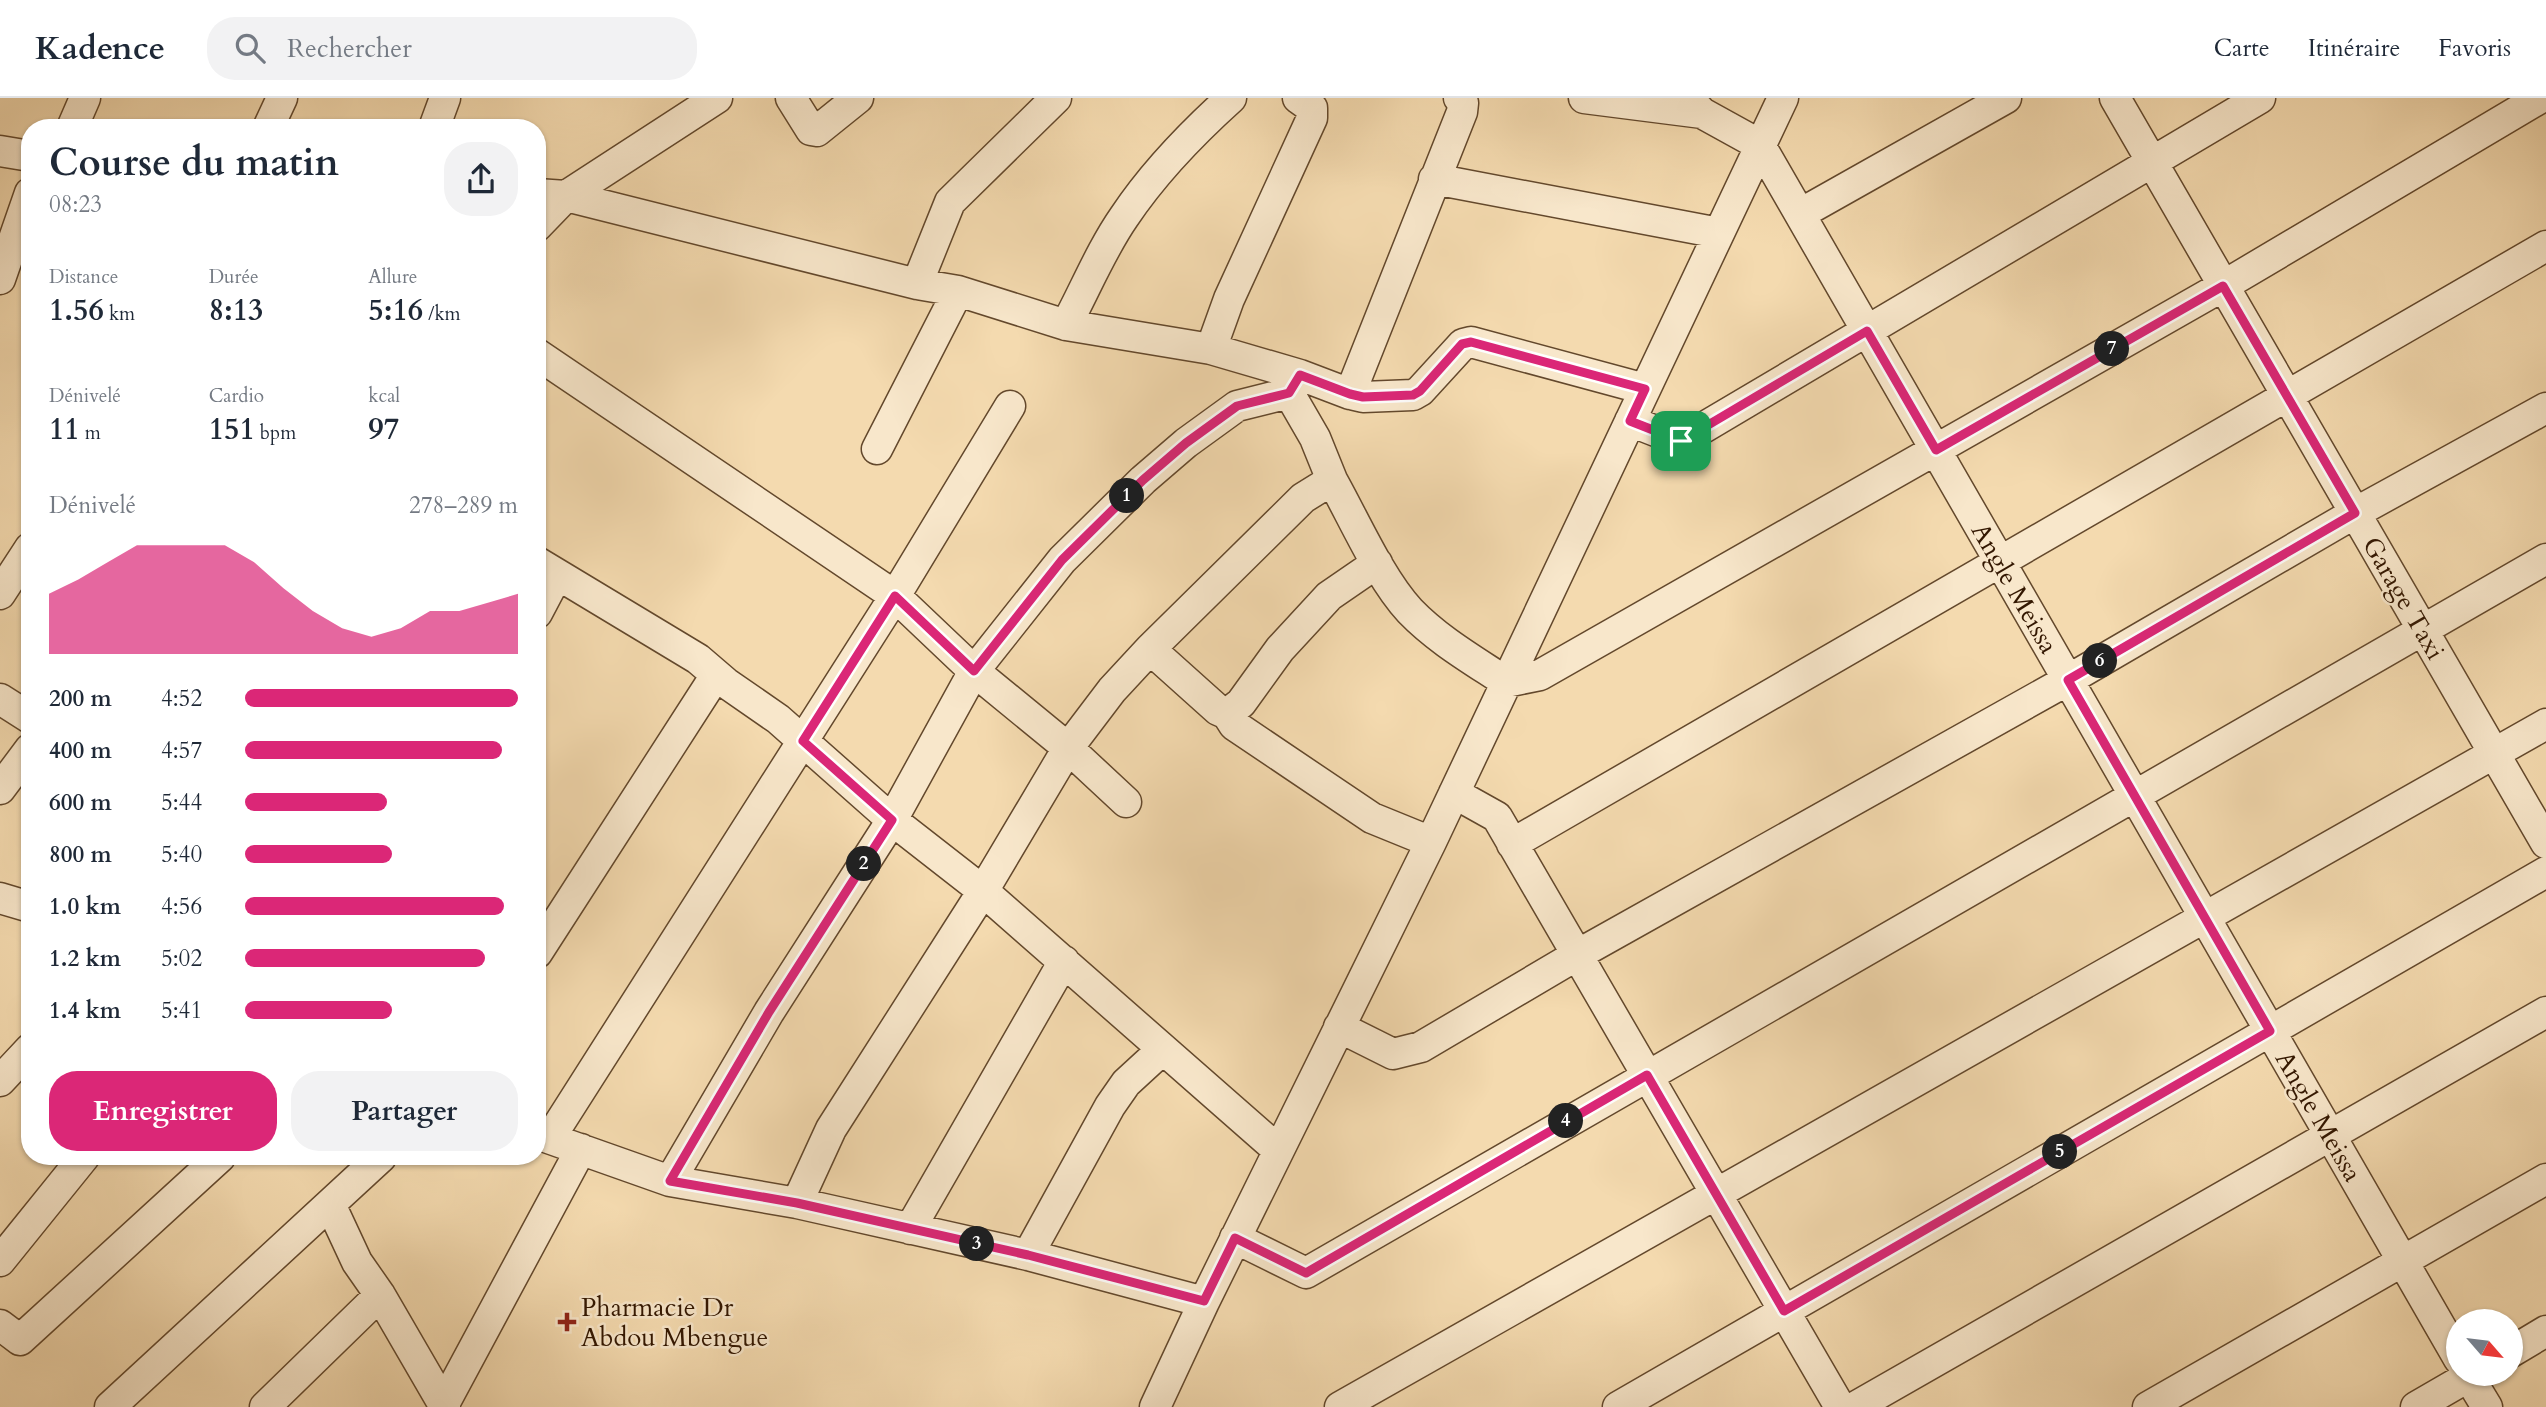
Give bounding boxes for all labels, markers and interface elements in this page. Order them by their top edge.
search box [207,17,697,80]
text: Kadence [35,26,165,71]
icon: search [231,29,269,67]
text: Rechercher [287,31,412,66]
text: Carte [2214,32,2270,65]
text: Itinéraire [2308,32,2400,65]
text: Favoris [2438,32,2511,65]
text: Course du matin [49,137,339,189]
button: share [444,142,518,216]
text: 08:23 [49,189,102,220]
text: Distance [49,264,118,290]
text: Durée [209,264,259,290]
text: Allure [368,264,418,290]
text: 1.56 [49,290,104,331]
text: 8:13 [209,290,263,331]
text: 5:16 [368,290,423,331]
text: km [104,301,135,327]
text: /km [423,301,461,327]
pin: 7 [2094,331,2130,366]
text: 7 [2107,335,2116,361]
text: Dénivelé [49,383,121,409]
text: Cardio [209,383,264,409]
text: kcal [368,383,400,409]
text: 11 [49,409,80,450]
text: 151 [209,409,255,450]
text: 97 [368,409,399,450]
pin [1651,411,1711,471]
text: m [80,420,101,446]
text: bpm [255,420,296,446]
icon: arrive [1662,422,1700,460]
pin: 1 [1110,478,1144,514]
text: 1 [1122,482,1131,508]
text: Dénivelé [49,490,136,521]
text: 278–289 m [409,490,518,521]
street label: Angle Meissa [1963,516,2066,660]
street label: Garage Taxi [2354,530,2453,666]
pin: 6 [2082,644,2118,678]
text: 6 [2095,647,2104,673]
text: 200 m [49,683,112,714]
text: 4:52 [161,683,202,714]
text: 400 m [49,735,112,766]
text: 4:57 [161,735,202,766]
text: 600 m [49,787,112,818]
text: 5:44 [161,787,202,818]
text: 800 m [49,839,112,870]
text: 5:40 [161,839,202,870]
pin: 2 [846,846,882,882]
text: 2 [859,850,868,876]
text: 1.0 km [49,891,121,922]
text: 4:56 [161,891,202,922]
text: 1.2 km [49,943,121,974]
text: 5:02 [161,943,202,974]
text: 1.4 km [49,995,121,1026]
text: 5:41 [161,995,202,1026]
street label: Angle Meissa [2267,1044,2370,1188]
button: Enregistrer [49,1071,277,1151]
button: Partager [291,1071,518,1151]
pin: 4 [1548,1104,1584,1138]
text: 4 [1561,1107,1570,1133]
pin: 5 [2042,1134,2078,1170]
text: 5 [2055,1138,2064,1164]
pin: 3 [960,1226,995,1262]
text: 3 [972,1230,981,1256]
place label: Pharmacie Dr Abdou Mbengue [581,1290,768,1355]
north arrow [2446,1309,2524,1386]
map controls [2446,1309,2523,1386]
marker: Pharmacie Dr Abdou Mbengue [559,1314,575,1330]

